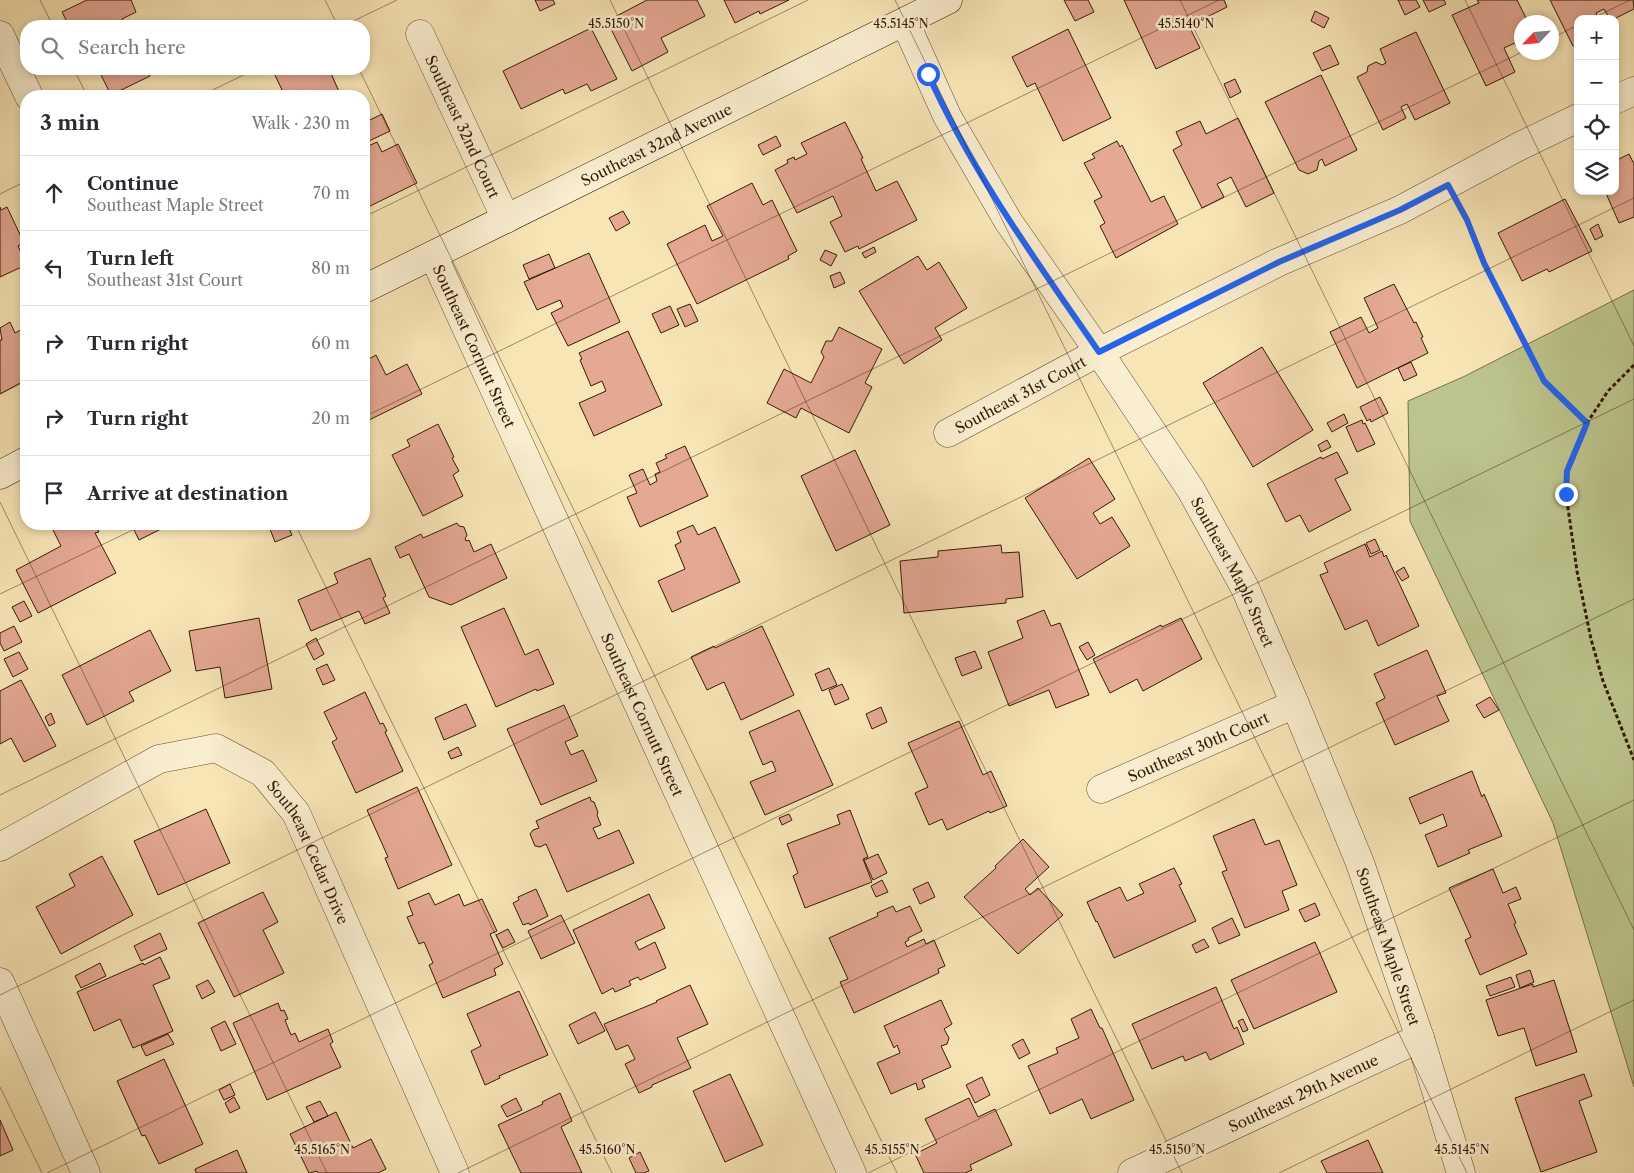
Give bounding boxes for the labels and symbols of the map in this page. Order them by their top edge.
north arrow [1514,15,1559,60]
text: 45.5150°N [588,16,644,31]
text: 45.5145°N [873,16,929,31]
text: 45.5140°N [1158,16,1214,31]
street label: Southeast 32nd Court [422,52,505,202]
route start [917,63,940,86]
street label: Southeast 32nd Avenue [577,99,735,190]
street label: Southeast Cornutt Street [429,261,520,431]
street label: Southeast 31st Court [951,351,1090,437]
route end [1555,483,1578,506]
street label: Southeast Maple Street [1187,494,1279,651]
street label: Southeast Cornutt Street [597,630,688,800]
street label: Southeast 30th Court [1124,707,1272,786]
street label: Southeast Cedar Drive [263,776,353,927]
street label: Southeast Maple Street [1353,865,1425,1029]
street label: Southeast 29th Avenue [1225,1050,1381,1136]
text: 45.5165°N [294,1142,350,1157]
text: 45.5160°N [579,1142,635,1157]
text: 45.5155°N [864,1142,920,1157]
text: 45.5150°N [1149,1142,1205,1157]
text: 45.5145°N [1434,1142,1490,1157]

